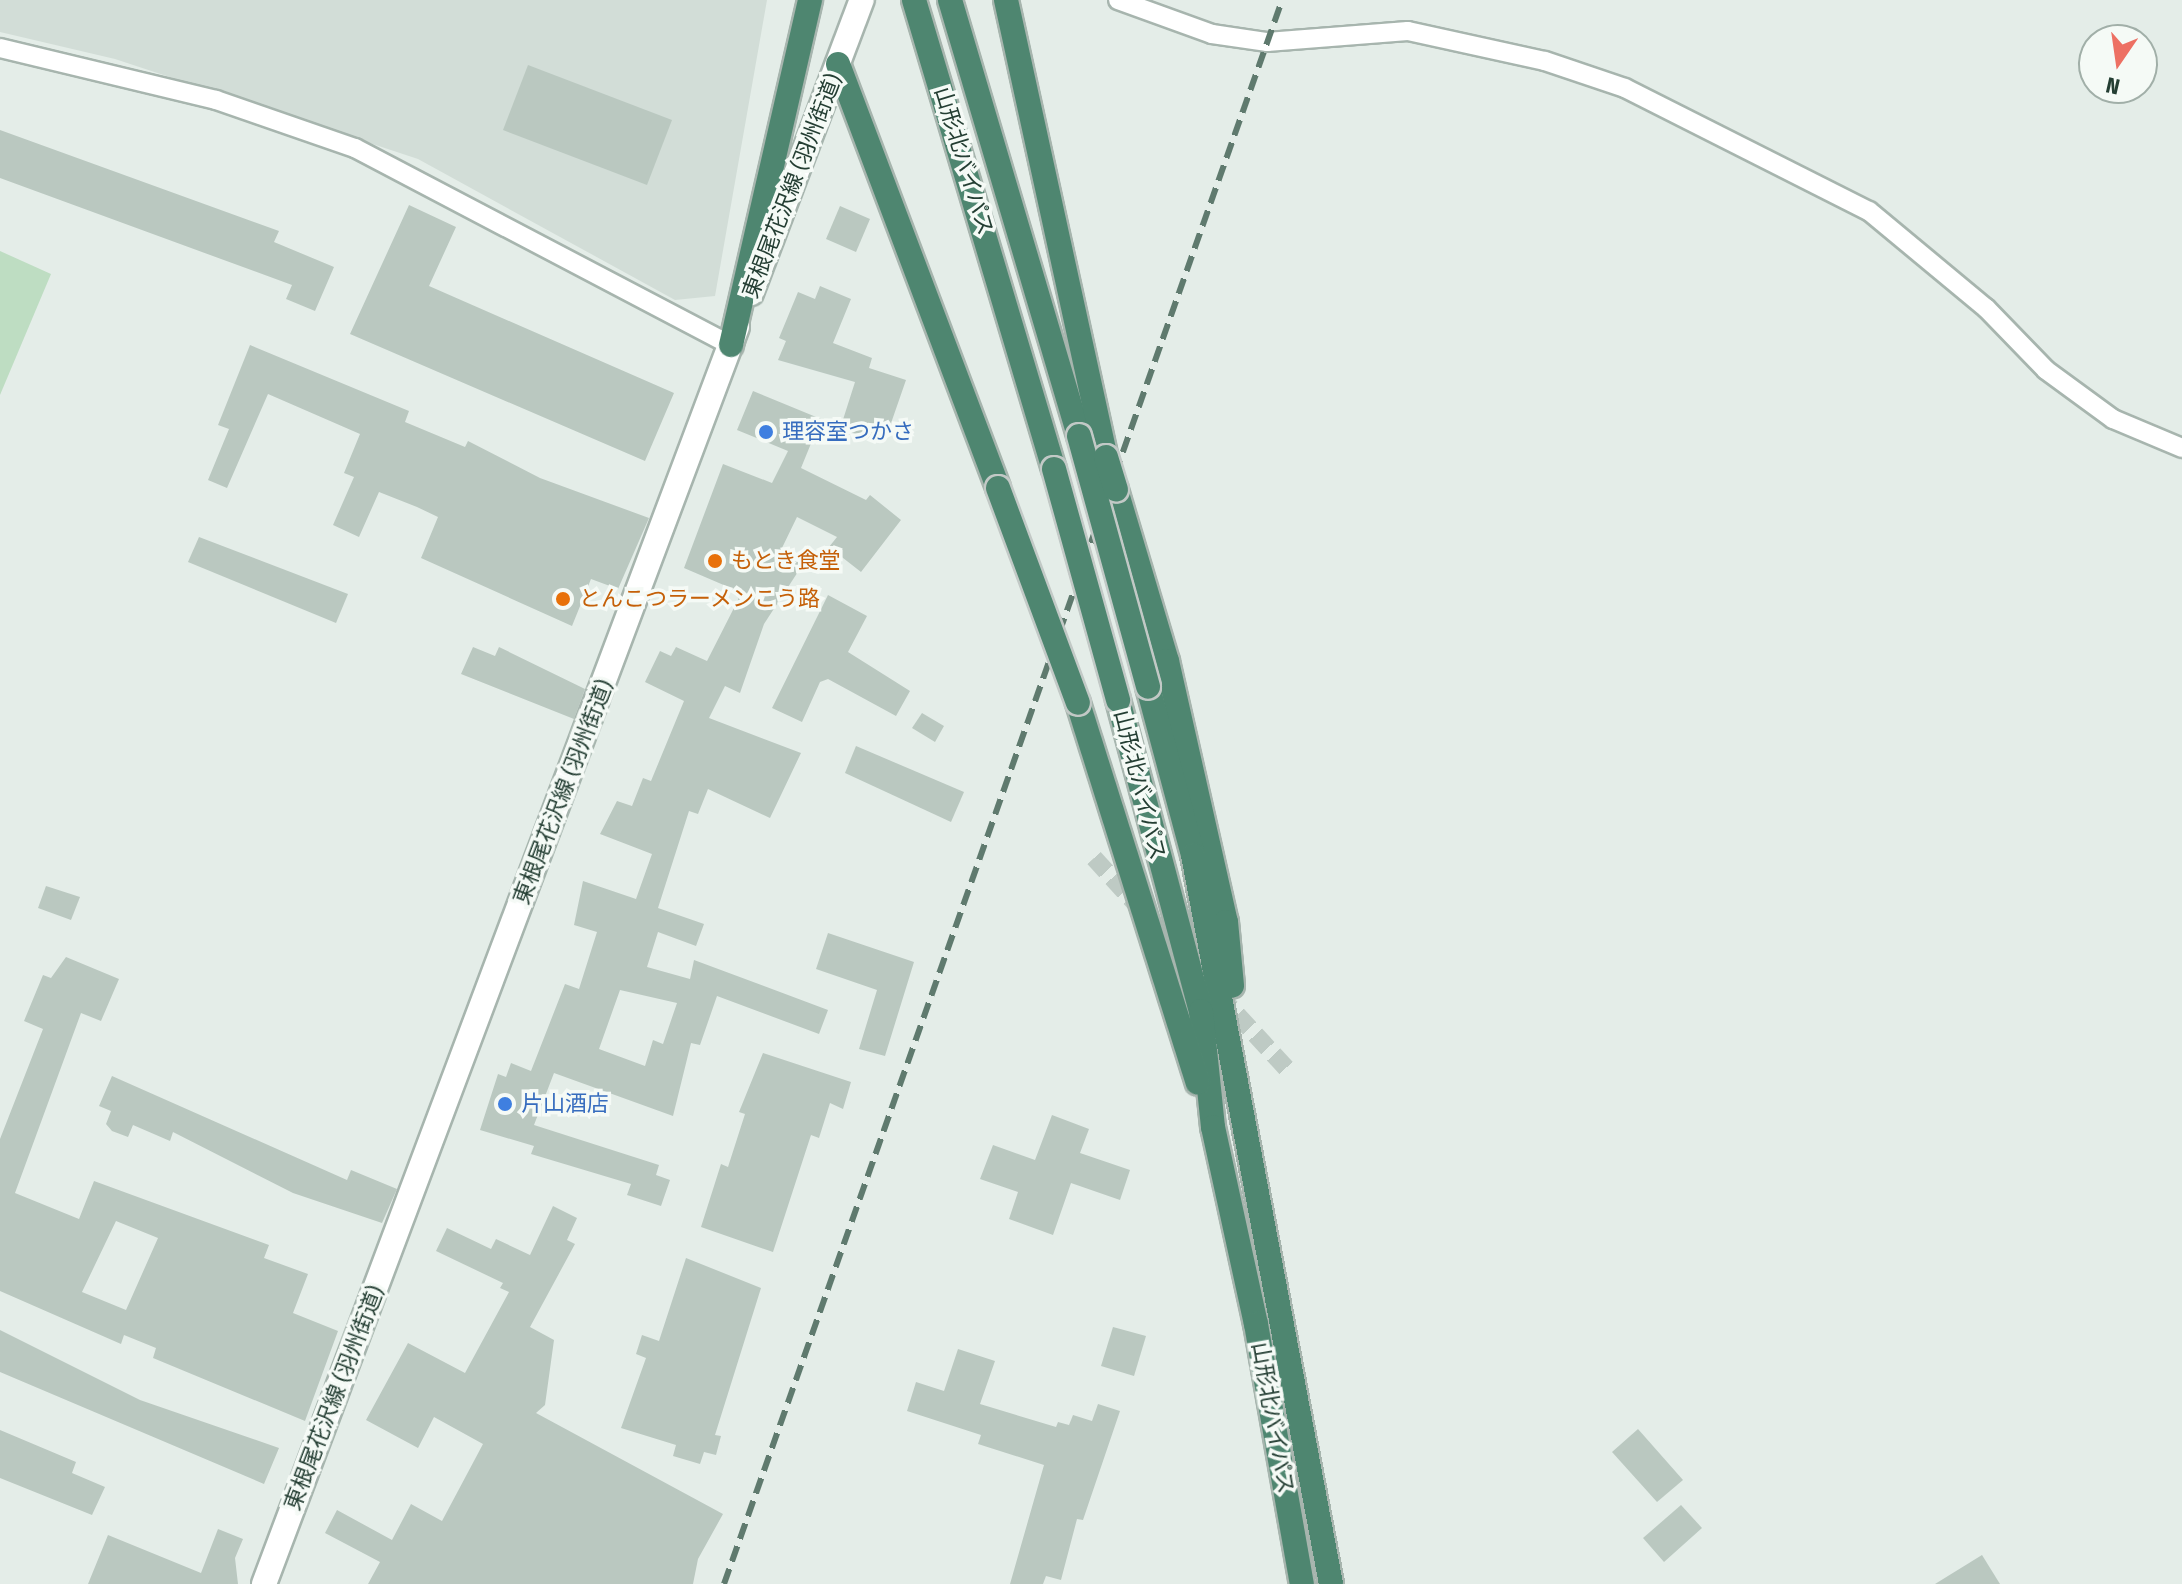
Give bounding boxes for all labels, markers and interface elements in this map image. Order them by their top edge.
north arrow [2078,24,2158,104]
street label: 東根尾花沢線 (羽州街道) [737,70,847,302]
text: N [2103,71,2122,101]
street label: 山形北バイパス [929,84,999,238]
place label: 理容室つかさ [782,419,914,445]
marker: 理容室つかさ [757,423,775,441]
place label: もとき食堂 [731,548,841,574]
marker: もとき食堂 [706,552,724,570]
place label: とんこつラーメンこう路 [579,586,821,612]
marker: とんこつラーメンこう路 [554,590,572,608]
street label: 東根尾花沢線 (羽州街道) [508,676,618,908]
street label: 山形北バイパス [1109,707,1171,863]
place label: 片山酒店 [521,1091,609,1117]
marker: 片山酒店 [496,1095,514,1113]
street label: 東根尾花沢線 (羽州街道) [279,1282,389,1514]
street label: 山形北バイパス [1247,1340,1299,1496]

